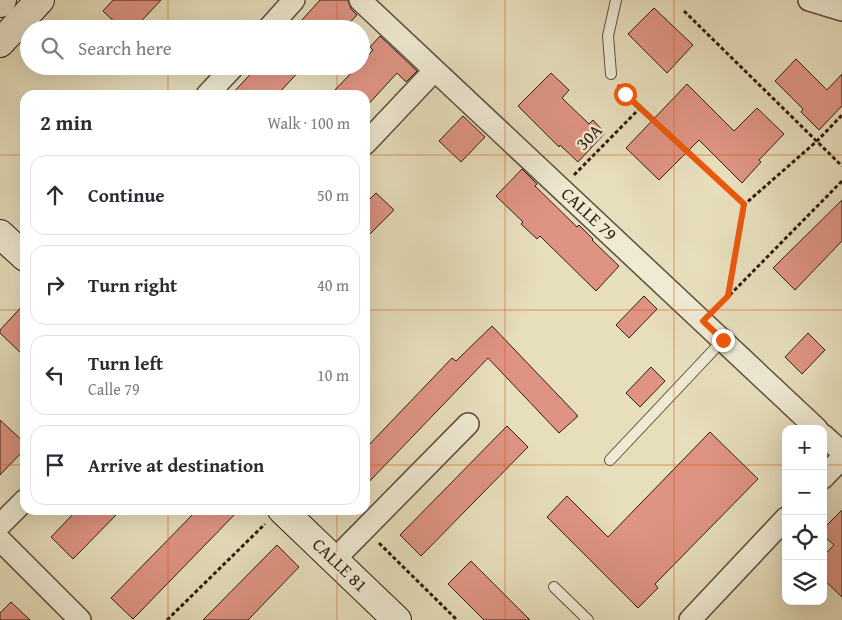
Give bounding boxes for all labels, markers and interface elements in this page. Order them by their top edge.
search box [20,20,370,75]
icon: search [38,34,66,62]
text: Search here [78,34,172,62]
route start [614,83,637,106]
text: 2 min [40,107,92,138]
text: Walk · 100 m [267,111,350,135]
street label: 30A [569,117,608,156]
icon: ahead [41,181,69,209]
text: Continue [88,181,165,209]
street label: CALLE 79 [555,181,623,247]
text: 50 m [317,183,349,207]
icon: right [41,271,69,299]
text: Turn right [88,271,177,299]
text: 40 m [317,273,349,297]
route end [712,329,735,352]
text: Turn left [88,349,163,377]
icon: left [41,361,69,389]
text: 10 m [317,363,349,387]
text: Calle 79 [88,377,140,401]
map controls [782,425,827,605]
button: + [782,425,827,470]
icon: arrive [41,451,69,479]
text: Arrive at destination [88,451,264,479]
button: − [782,470,827,515]
button: locate [782,515,827,560]
street label: CALLE 81 [306,531,374,598]
button: layers [782,560,827,605]

